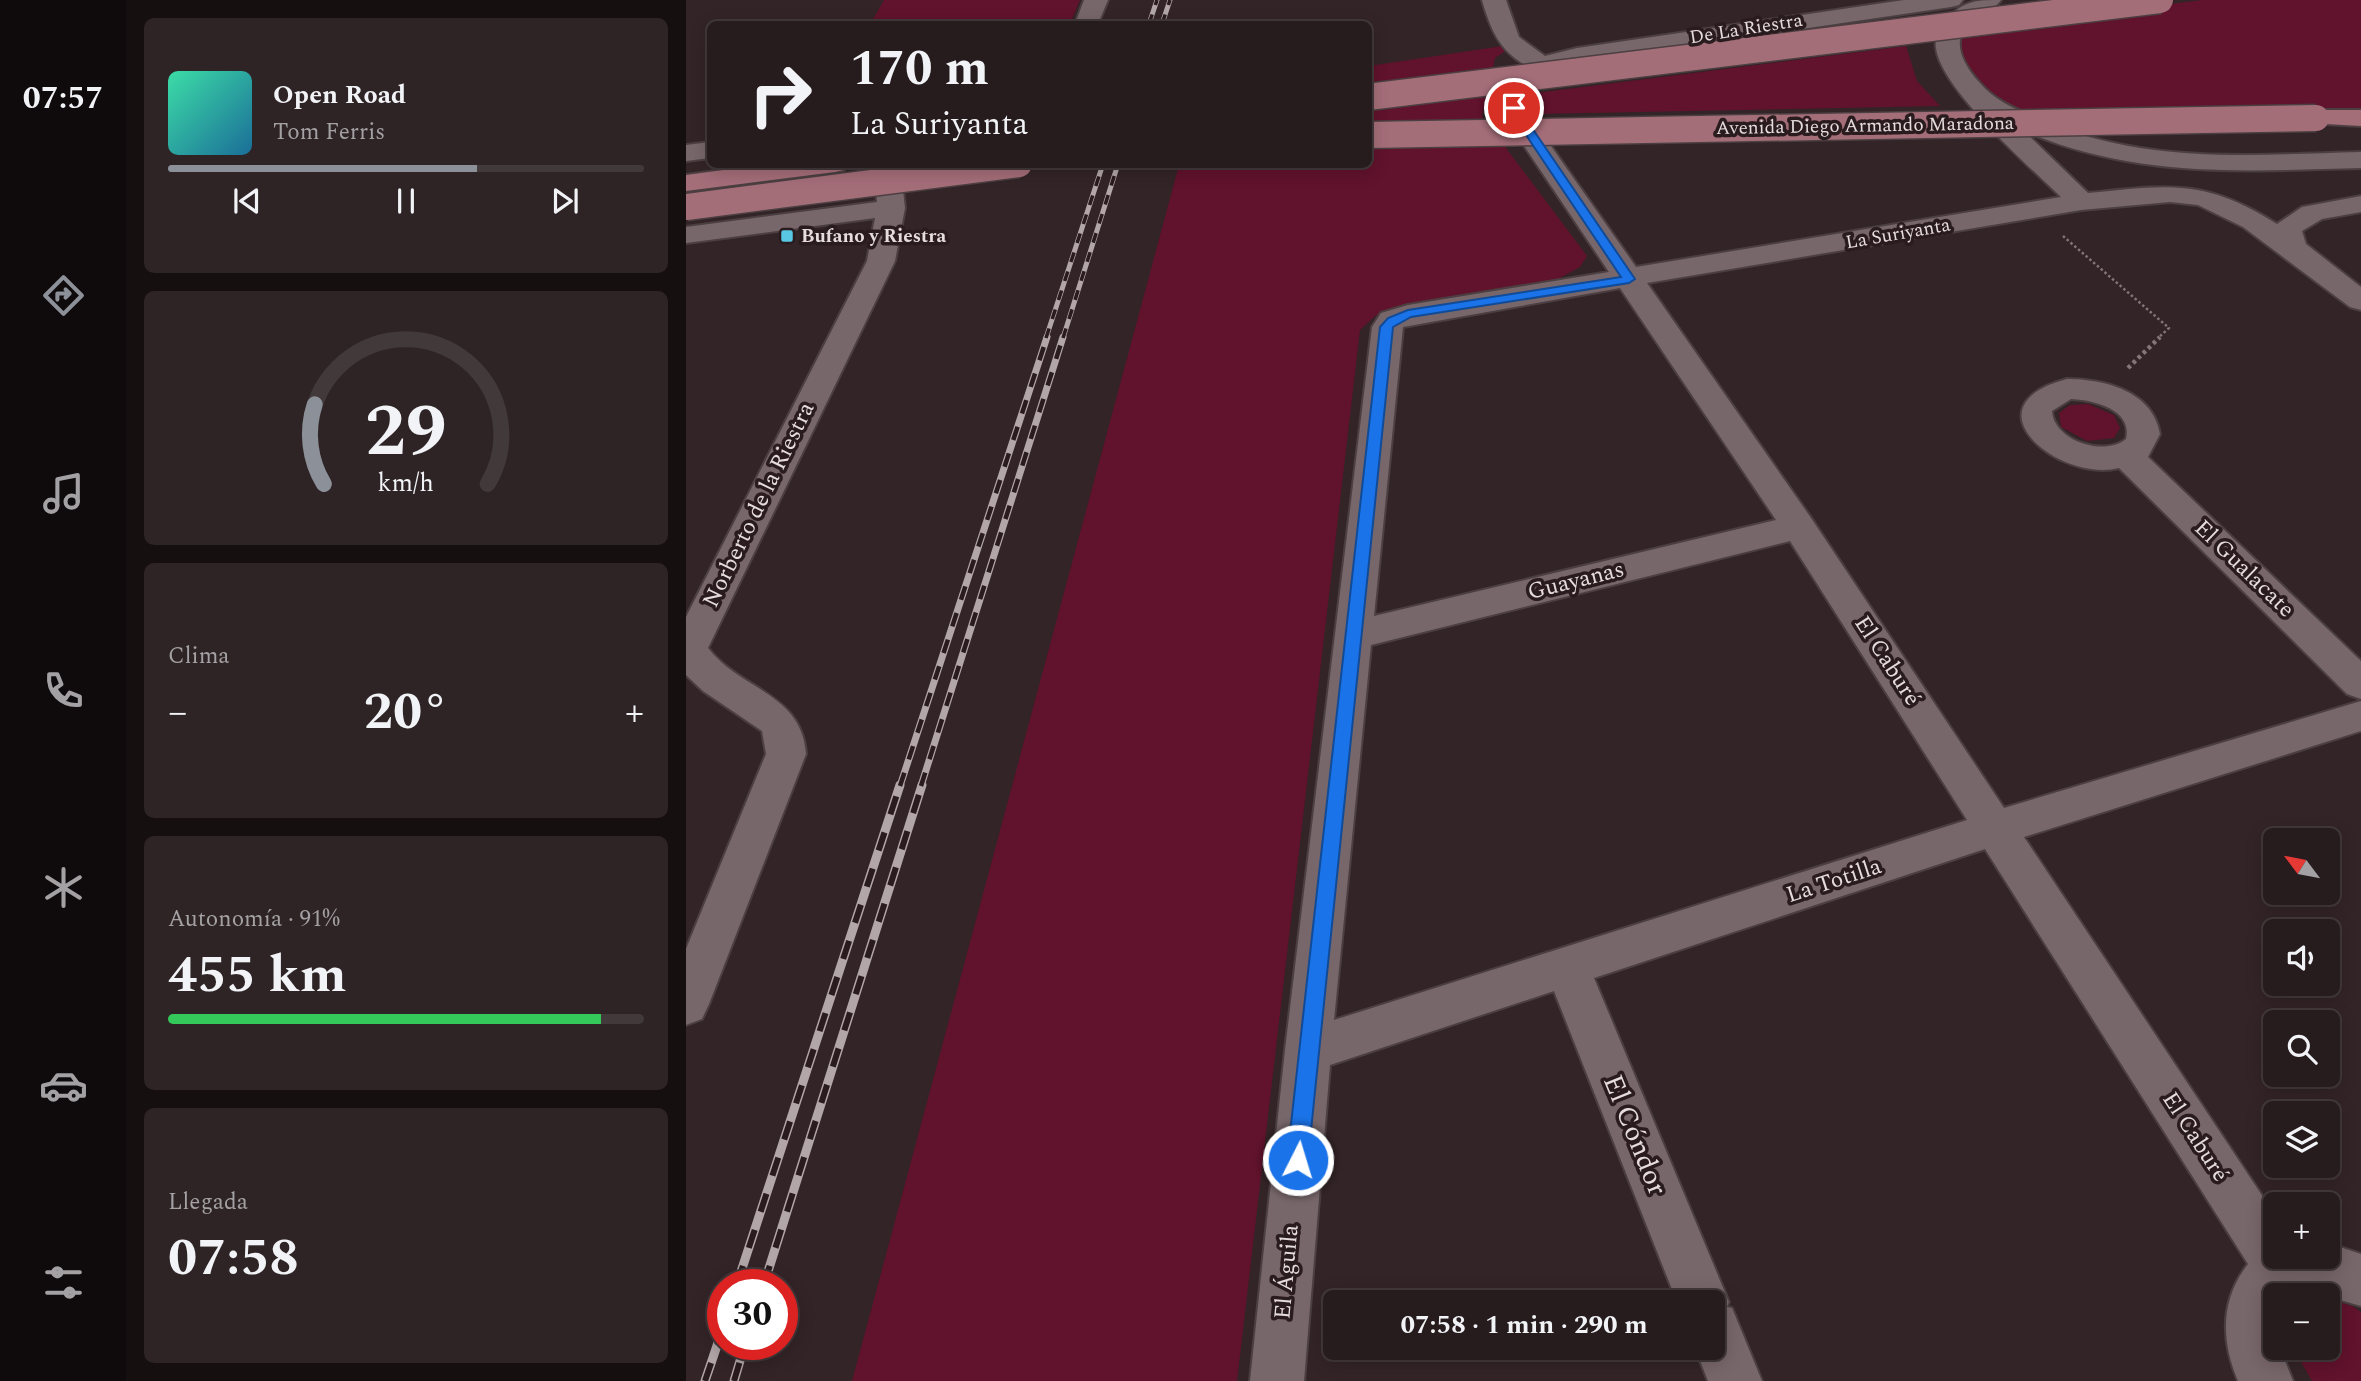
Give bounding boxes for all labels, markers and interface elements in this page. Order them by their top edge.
street label: De La Riestra [1687,6,1805,52]
text: 170 m [850,32,989,107]
icon: right [735,49,826,140]
text: 07:57 [23,74,103,123]
text: Open Road [273,75,406,115]
pin [1484,78,1544,138]
icon: arrive [1495,89,1533,127]
text: La Suriyanta [850,100,1028,149]
street label: Avenida Diego Armando Maradona [1716,109,2015,143]
text: Tom Ferris [273,115,385,150]
icon: previous [228,182,266,220]
icon: pause [387,182,425,220]
icon: next [546,182,584,220]
street label: La Suriyanta [1843,210,1953,257]
place label: Bufano y Riestra [801,222,946,251]
marker: Bufano y Riestra [779,228,795,244]
icon: directions [39,271,88,320]
text: 29 [365,377,447,488]
street label: Norberto de la Riestra [694,396,824,614]
text: km/h [378,465,434,503]
icon: music [39,469,88,518]
street label: El Gualacate [2186,512,2302,626]
street label: Guayanas [1524,552,1628,610]
street label: El Caburé [1845,609,1929,713]
text: Clima [168,639,230,674]
icon: phone [39,666,88,715]
text: 20° [364,673,448,752]
text: − [168,684,187,742]
text: + [625,684,644,742]
north arrow [2263,828,2340,905]
map controls [2263,828,2340,1360]
street label: La Totilla [1782,849,1886,913]
icon: climate [39,863,88,912]
text: Autonomía · 91% [168,902,340,937]
button: sound [2263,919,2340,996]
text: 455 km [168,936,347,1015]
button: search [2263,1010,2340,1087]
icon: car [39,1061,88,1110]
street label: El Cóndor [1591,1068,1679,1202]
street label: El Caburé [2153,1085,2237,1189]
button: layers [2263,1101,2340,1178]
position arrow [1261,1123,1335,1197]
text: Llegada [168,1185,248,1220]
button: + [2263,1192,2340,1269]
text: 07:58 [168,1219,299,1298]
street label: El Águila [1265,1223,1309,1321]
icon: filters [39,1258,88,1307]
speed limit sign: 30 [707,1269,798,1360]
button: − [2263,1283,2340,1360]
text: 07:58 · 1 min · 290 m [1400,1305,1648,1345]

